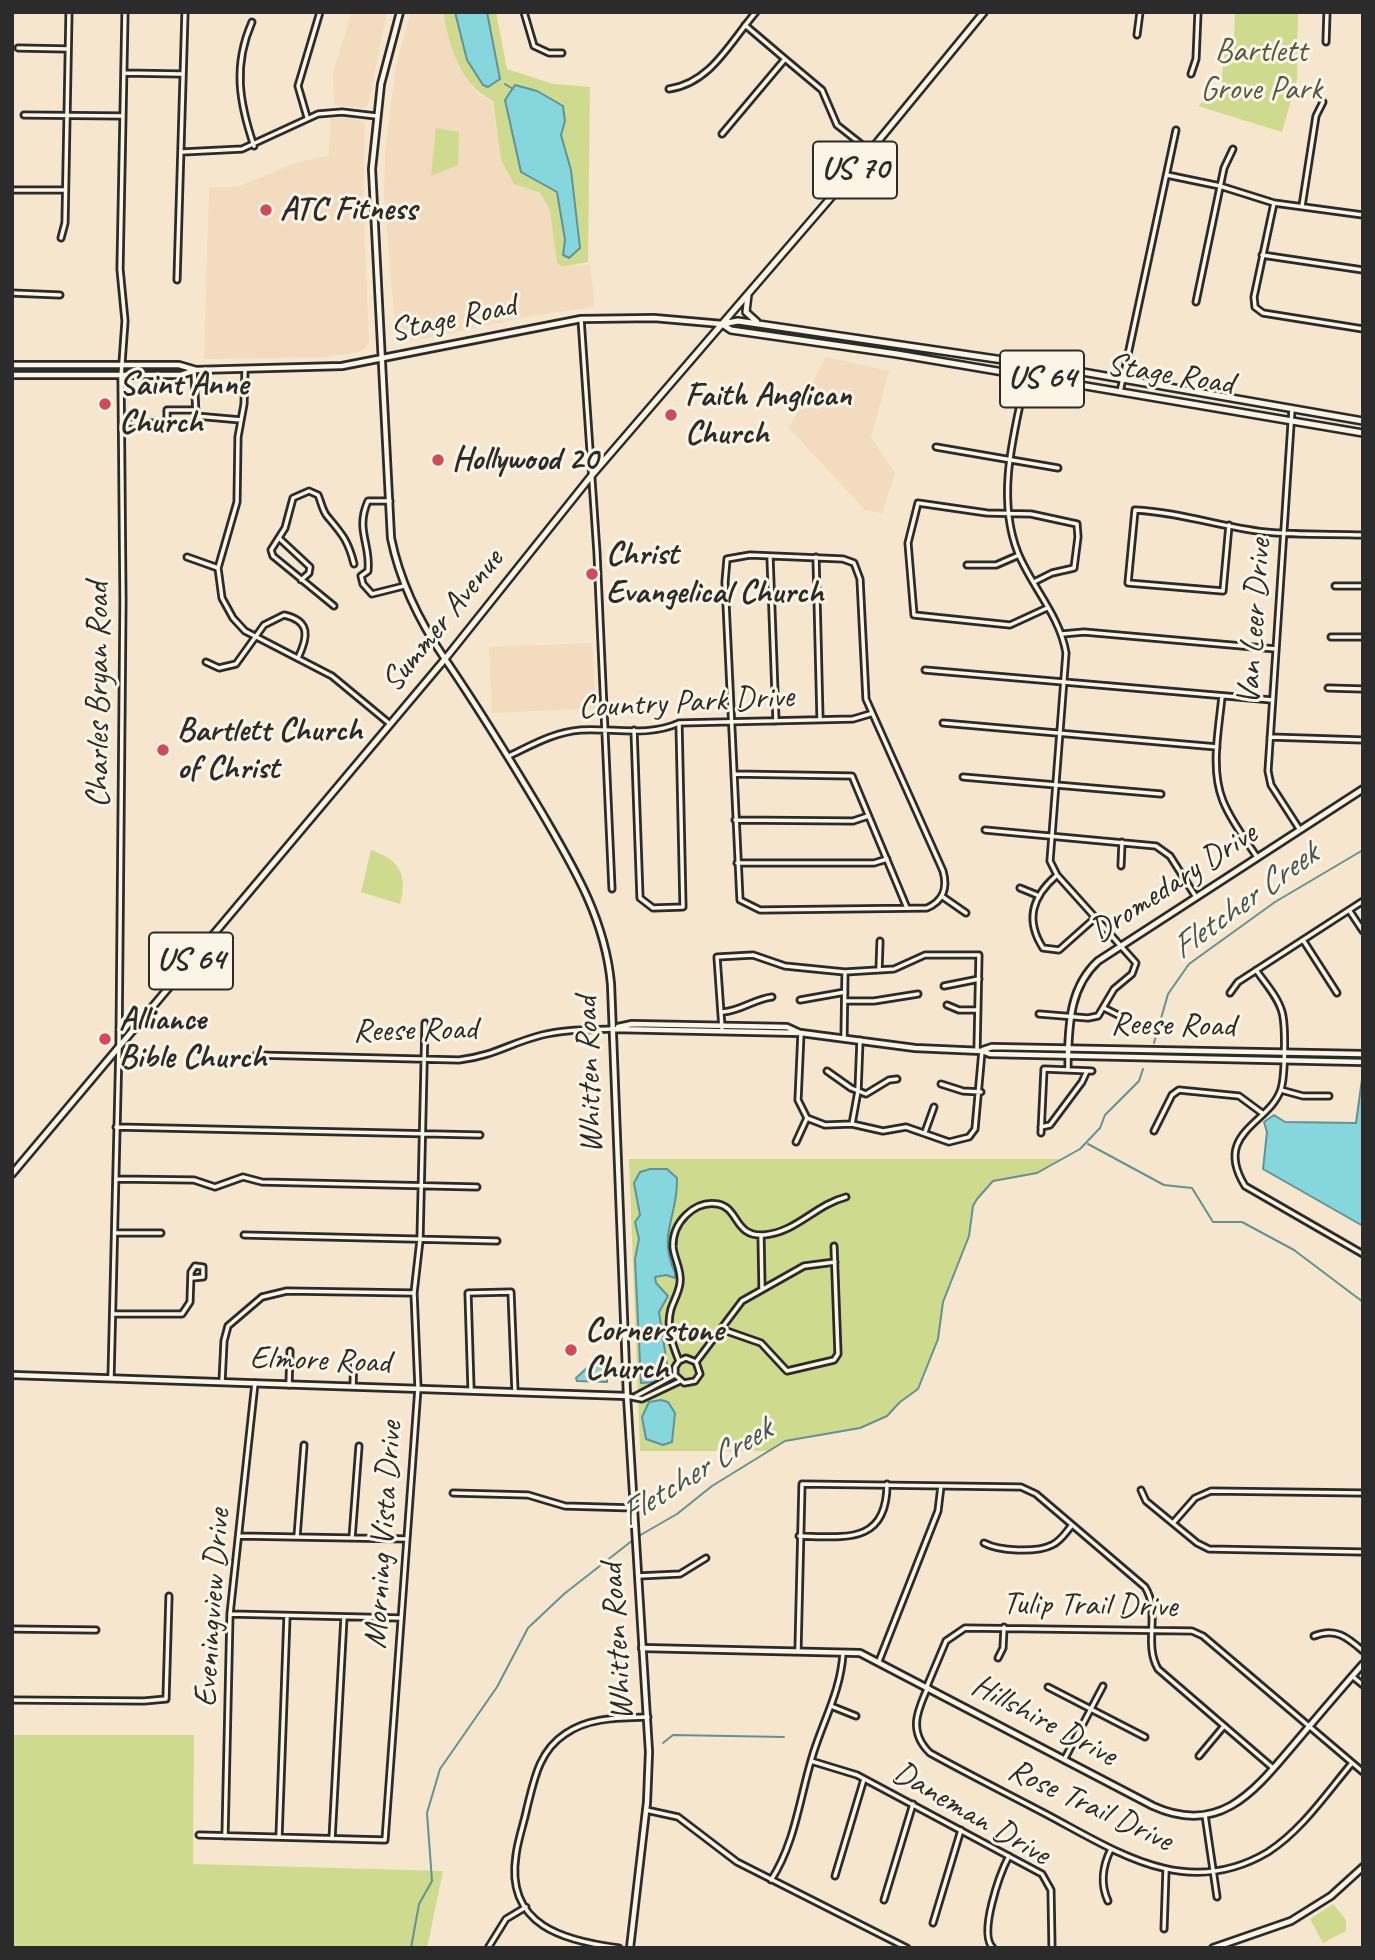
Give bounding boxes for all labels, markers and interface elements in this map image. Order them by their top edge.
park label: Bartlett Grove Park [1200,32,1322,110]
road number: US 70 [813,142,897,198]
place label: ATC Fitness [280,190,417,230]
marker: ATC Fitness [258,202,274,218]
street label: Stage Road [386,286,520,352]
street label: Stage Road [1104,345,1236,405]
road number: US 64 [1000,351,1084,408]
place label: Saint Anne Church [119,365,248,443]
place label: Faith Anglican Church [685,376,851,454]
marker: Saint Anne Church [97,396,113,412]
marker: Faith Anglican Church [663,407,679,423]
place label: Hollywood 20 [452,440,598,480]
marker: Hollywood 20 [430,452,446,468]
place label: Christ Evangelical Church [606,535,823,613]
street label: Van Leer Drive [1229,538,1281,706]
street label: Summer Avenue [373,541,513,701]
marker: Christ Evangelical Church [584,566,600,582]
street label: Charles Bryan Road [79,582,119,808]
street label: Country Park Drive [577,678,795,728]
place label: Bartlett Church of Christ [177,711,362,789]
marker: Bartlett Church of Christ [155,742,171,758]
street label: Dromedary Drive [1083,814,1265,952]
water label: Fletcher Creek [1163,835,1327,969]
road number: US 64 [149,932,233,990]
street label: Whitten Road [567,996,613,1154]
place label: Alliance Bible Church [119,1000,266,1078]
street label: Reese Road [1111,1005,1235,1047]
street label: Reese Road [353,1010,477,1052]
marker: Alliance Bible Church [97,1031,113,1047]
place label: Cornerstone Church [585,1311,723,1389]
street label: Elmore Road [249,1339,391,1383]
marker: Cornerstone Church [563,1342,579,1358]
water label: Fletcher Creek [612,1410,780,1536]
street label: Morning Vista Drive [356,1420,412,1650]
street label: Eveningview Drive [186,1508,240,1708]
street label: Whitten Road [593,1562,643,1722]
street label: Tulip Trail Drive [1002,1585,1178,1627]
street label: Hillshire Drive [965,1666,1123,1776]
street label: Rose Trail Drive [1002,1751,1178,1861]
street label: Daneman Drive [885,1753,1057,1875]

